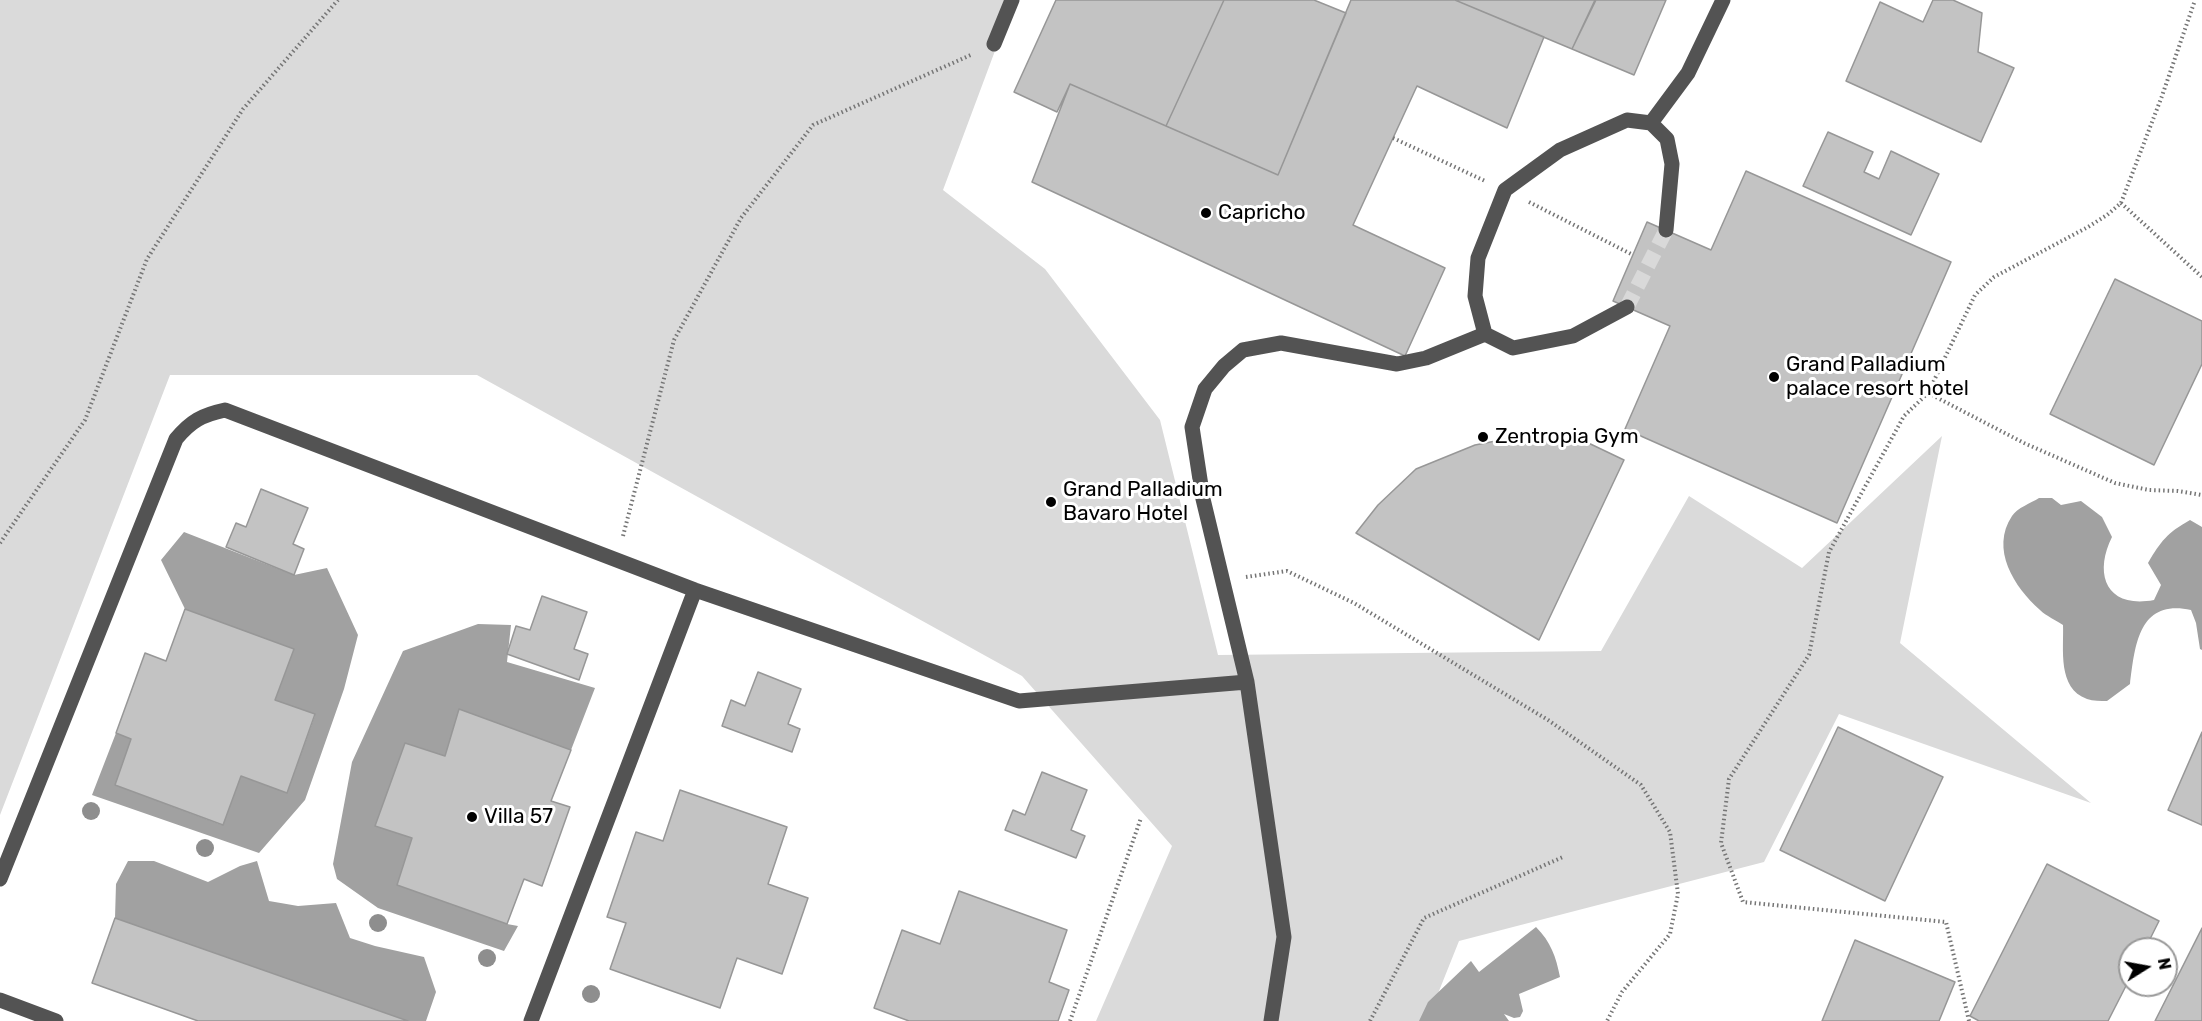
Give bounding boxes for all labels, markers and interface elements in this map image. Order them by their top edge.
place label: Capricho [1218,200,1306,226]
marker: Capricho [1199,206,1213,220]
place label: Grand Palladium palace resort hotel [1786,352,1969,402]
marker: Grand Palladium palace resort hotel [1767,370,1781,384]
place label: Zentropia Gym [1495,424,1639,450]
marker: Zentropia Gym [1476,430,1490,444]
place label: Grand Palladium Bavaro Hotel [1063,477,1223,527]
marker: Grand Palladium Bavaro Hotel [1044,495,1058,509]
place label: Villa 57 [484,804,553,830]
marker: Villa 57 [465,810,479,824]
north arrow [2118,937,2178,997]
text: N [2154,956,2175,971]

